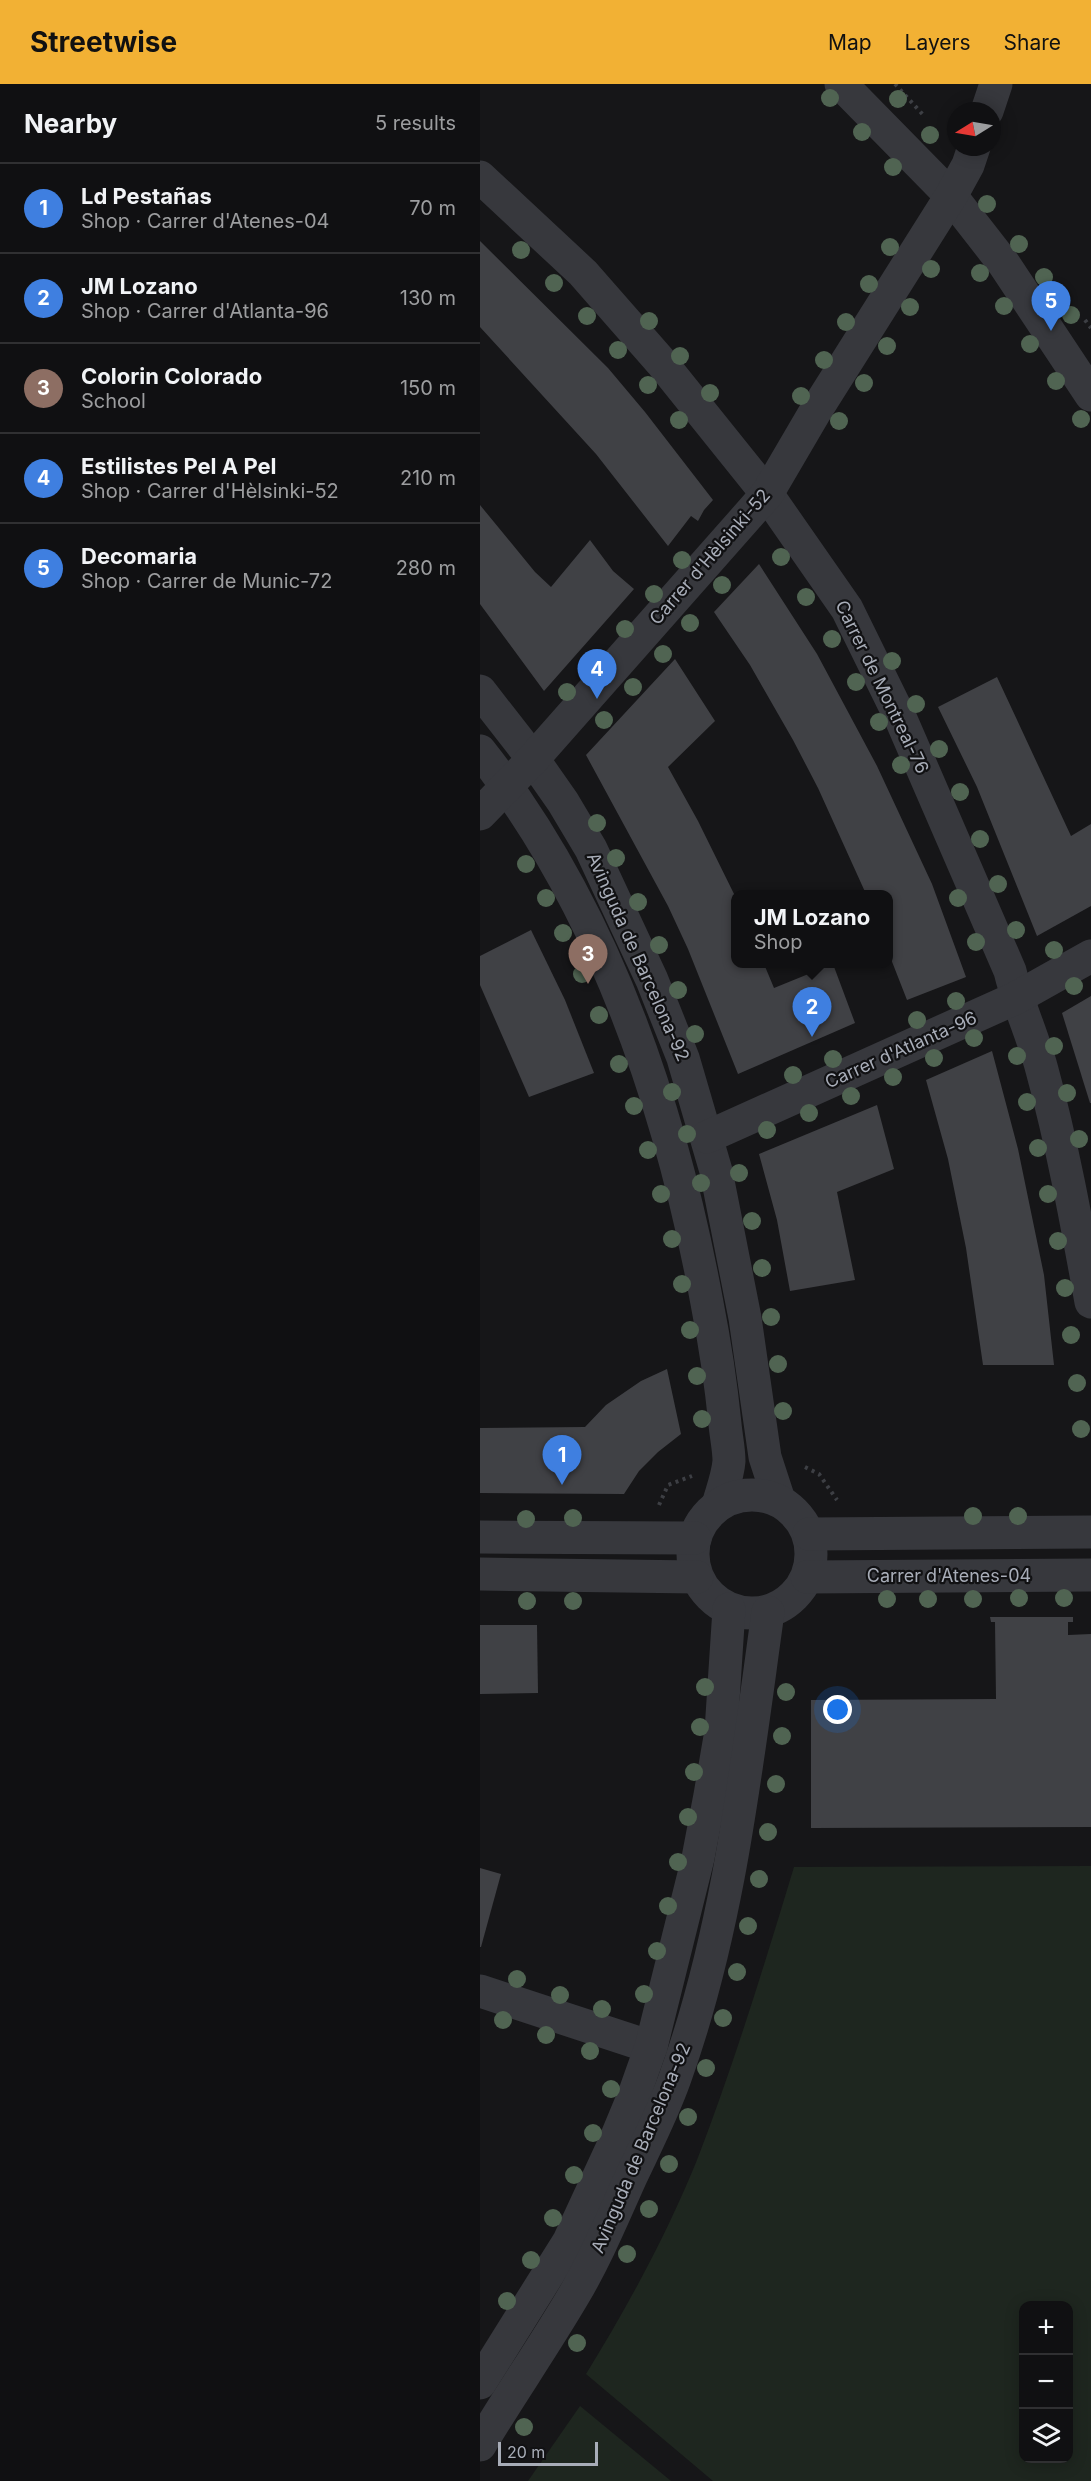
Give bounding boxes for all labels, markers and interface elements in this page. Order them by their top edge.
text: Streetwise [30,25,177,59]
text: Map [828,30,872,55]
text: Layers [905,30,971,55]
text: Share [1004,30,1061,55]
north arrow [947,102,1001,156]
text: Nearby [24,108,117,139]
text: 5 results [375,111,456,135]
text: Ld Pestañas [81,183,212,209]
text: 1 [39,196,48,220]
text: 70 m [409,196,456,220]
text: Shop · Carrer d'Atenes-04 [81,209,329,233]
text: JM Lozano [81,273,198,299]
pin: 5 [1032,282,1070,331]
text: 2 [37,286,50,310]
text: 130 m [400,286,456,310]
text: Shop · Carrer d'Atlanta-96 [81,299,329,323]
text: Colorin Colorado [81,363,262,389]
text: 3 [37,376,50,400]
text: 150 m [400,376,456,400]
text: School [81,389,146,413]
text: Estilistes Pel A Pel [81,453,277,479]
text: 4 [37,466,50,490]
text: 210 m [400,466,456,490]
text: Shop · Carrer d'Hèlsinki-52 [81,479,339,503]
street label: Carrer d'Hèlsinki-52 [645,485,774,629]
text: Decomaria [81,543,197,569]
text: 5 [37,556,50,580]
text: 280 m [396,556,456,580]
text: Shop · Carrer de Munic-72 [81,569,332,593]
street label: Carrer de Montreal-76 [831,597,933,777]
pin: 4 [578,650,616,699]
street label: Avinguda de Barcelona-92 [583,849,694,1064]
popup [731,890,893,968]
text: JM Lozano [754,904,870,930]
text: Shop [754,930,803,954]
pin: 3 [568,934,608,984]
pin: 2 [792,988,832,1037]
street label: Carrer d'Atlanta-96 [822,1007,980,1092]
pin: 1 [542,1436,581,1485]
street label: Carrer d'Atenes-04 [867,1565,1031,1586]
your location [823,1695,852,1724]
street label: Avinguda de Barcelona-92 [587,2040,694,2256]
map controls [1019,2301,1073,2463]
button: + [1019,2301,1073,2355]
button: − [1019,2355,1073,2409]
button: layers [1019,2409,1073,2463]
scale bar [498,2439,598,2466]
text: 20 m [507,2442,545,2462]

